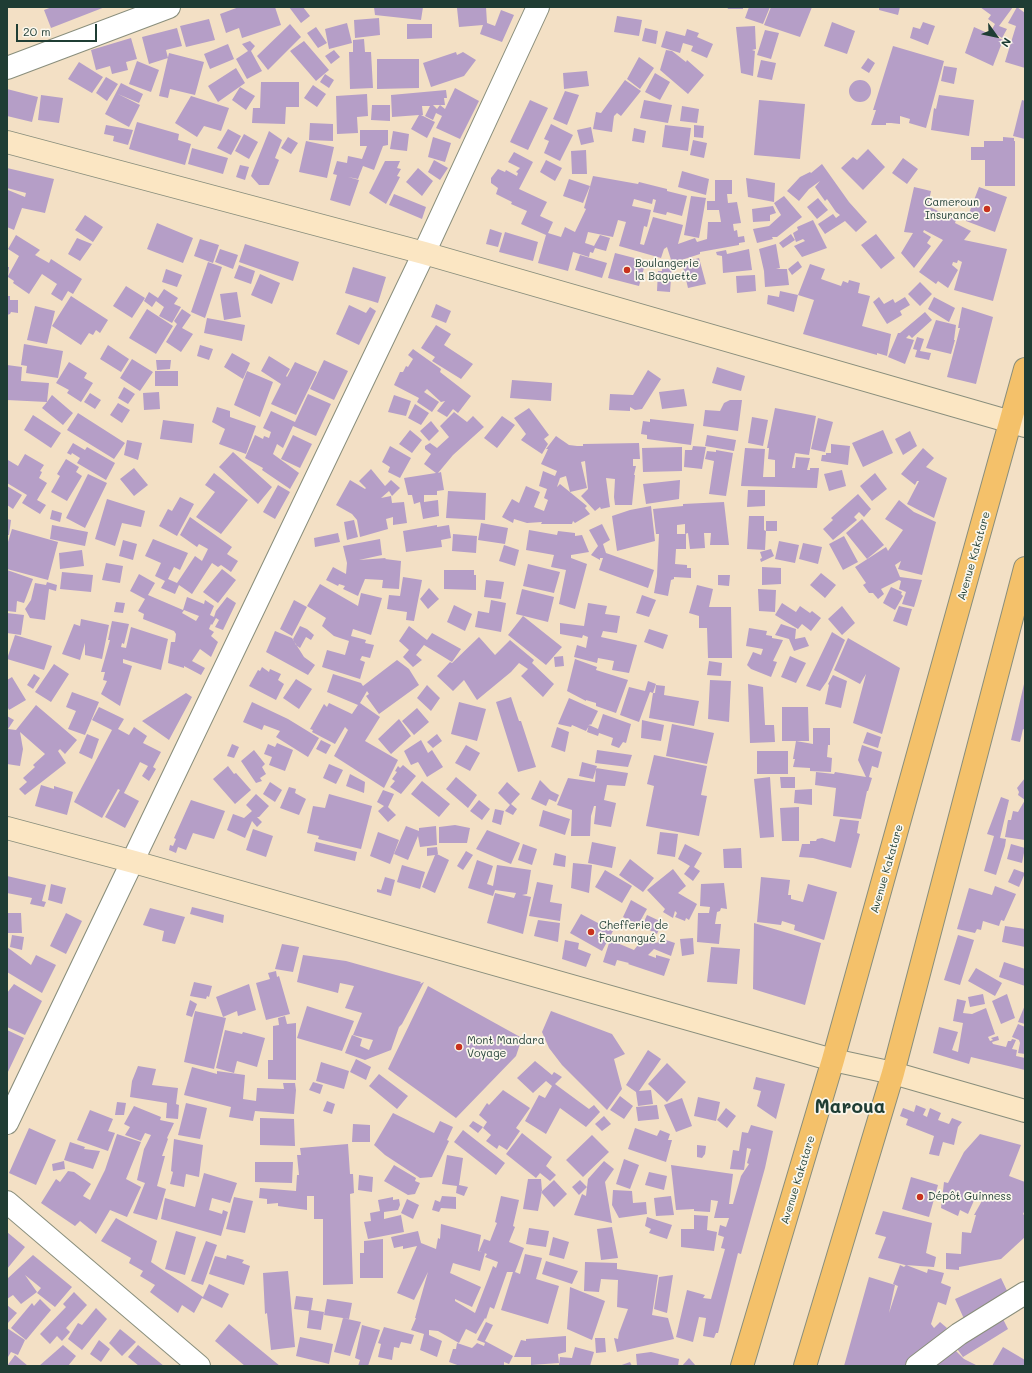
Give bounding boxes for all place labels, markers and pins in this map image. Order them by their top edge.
place label: Cameroun Insurance [925,196,979,222]
marker: Cameroun Insurance [982,204,992,214]
place label: Boulangerie la Baguette [635,257,699,283]
marker: Boulangerie la Baguette [622,265,632,275]
place label: Chefferie de Founangué 2 [599,919,668,945]
marker: Chefferie de Founangué 2 [586,927,596,937]
place label: Mont Mandara Voyage [467,1034,545,1060]
marker: Mont Mandara Voyage [454,1042,464,1052]
place label: Dépôt Guinness [928,1190,1011,1204]
marker: Dépôt Guinness [915,1192,925,1202]

